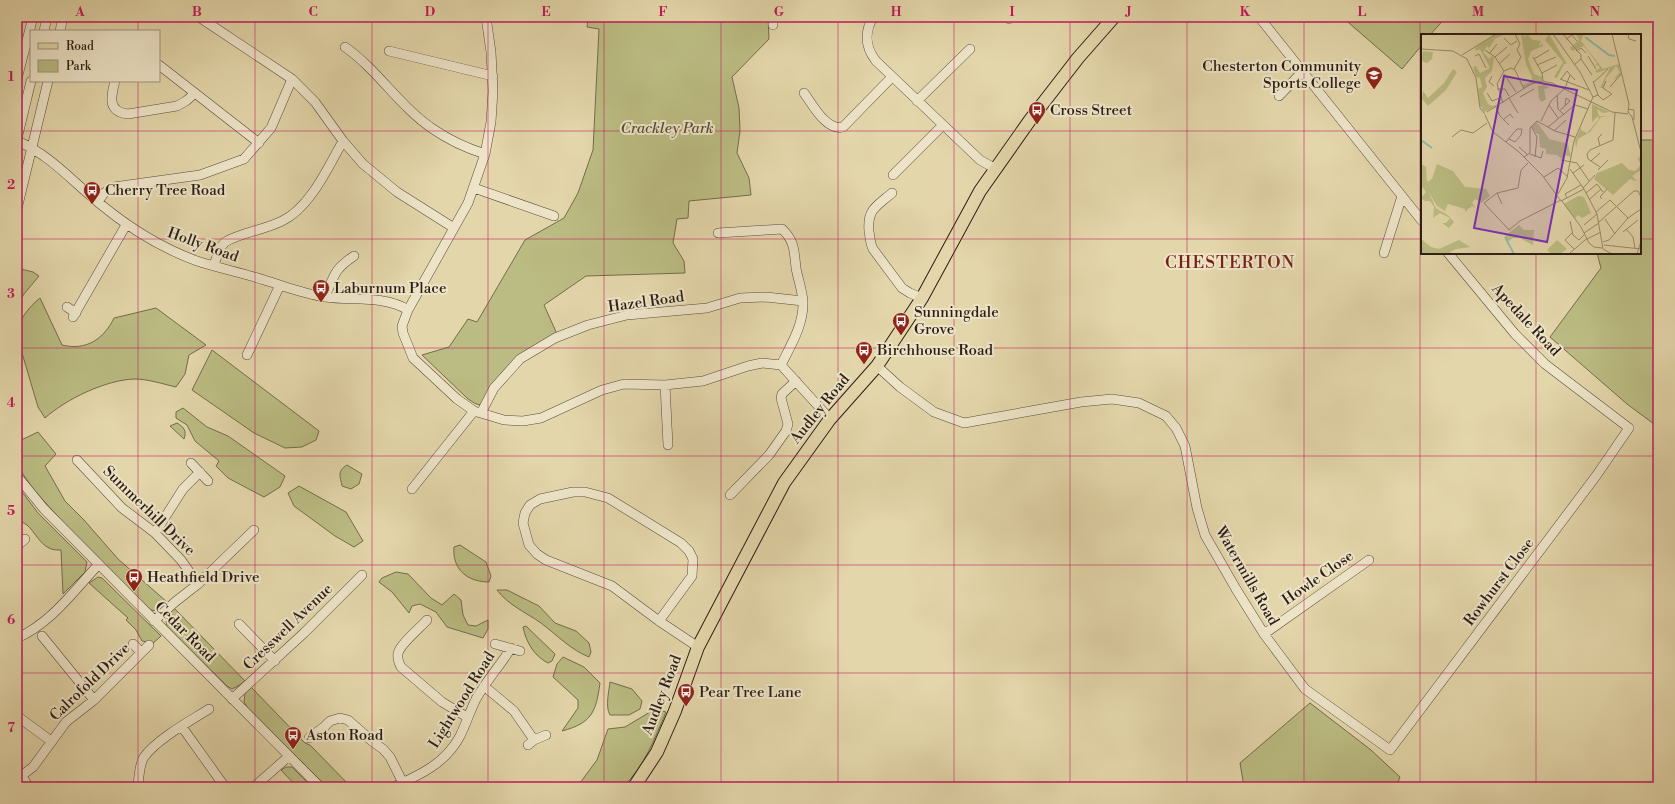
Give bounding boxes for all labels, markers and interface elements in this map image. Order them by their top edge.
text: A [74,4,85,20]
text: B [192,4,202,20]
text: C [308,4,318,20]
text: D [425,4,435,20]
text: E [541,4,551,20]
text: F [658,4,668,20]
text: G [774,4,785,20]
text: H [891,4,902,20]
text: I [1009,4,1015,20]
text: J [1124,4,1132,20]
text: K [1240,4,1251,20]
text: L [1358,4,1367,20]
text: M [1472,4,1484,20]
text: N [1590,4,1601,20]
legend [30,30,160,82]
inset map [1421,34,1641,254]
text: Road [66,39,94,54]
place label: Chesterton Community Sports College [1202,57,1362,93]
text: Park [66,59,92,74]
school or university icon: Chesterton Community Sports College [1364,65,1384,90]
text: 1 [8,69,15,85]
bus stop icon: Cross Street [1027,100,1047,125]
place label: Cross Street [1050,101,1133,120]
park label: Crackley Park [620,119,714,138]
text: 2 [7,177,15,193]
bus stop icon: Cherry Tree Road [82,180,102,205]
place label: Cherry Tree Road [105,181,226,200]
street label: Holly Road [165,223,242,267]
district label: CHESTERTON [1165,252,1295,274]
bus stop icon: Laburnum Place [311,278,331,303]
place label: Laburnum Place [334,279,447,298]
street label: Apedale Road [1487,279,1565,361]
text: 3 [7,286,15,302]
street label: Hazel Road [607,287,686,317]
place label: Sunningdale Grove [914,303,999,339]
bus stop icon: Sunningdale Grove [891,311,911,336]
bus stop icon: Birchhouse Road [854,340,874,365]
place label: Birchhouse Road [876,341,994,360]
street label: Audley Road [785,370,854,449]
text: 4 [7,395,16,411]
street label: Summerhill Drive [99,462,199,560]
text: 5 [7,503,15,519]
street label: Watermills Road [1210,522,1283,629]
street label: Rowhurst Close [1460,534,1538,630]
street label: Howle Close [1279,546,1357,610]
bus stop icon: Heathfield Drive [124,567,144,592]
place label: Heathfield Drive [147,568,260,587]
street label: Cresswell Avenue [239,580,337,674]
street label: Cedar Road [151,598,220,667]
text: 6 [7,612,15,628]
street label: Calrofold Drive [46,639,134,725]
street label: Lightwood Road [425,648,500,752]
street label: Audley Road [638,652,686,739]
bus stop icon: Pear Tree Lane [676,682,696,707]
place label: Pear Tree Lane [699,683,802,702]
text: 7 [7,720,15,736]
bus stop icon: Aston Road [283,725,303,750]
place label: Aston Road [305,726,384,745]

